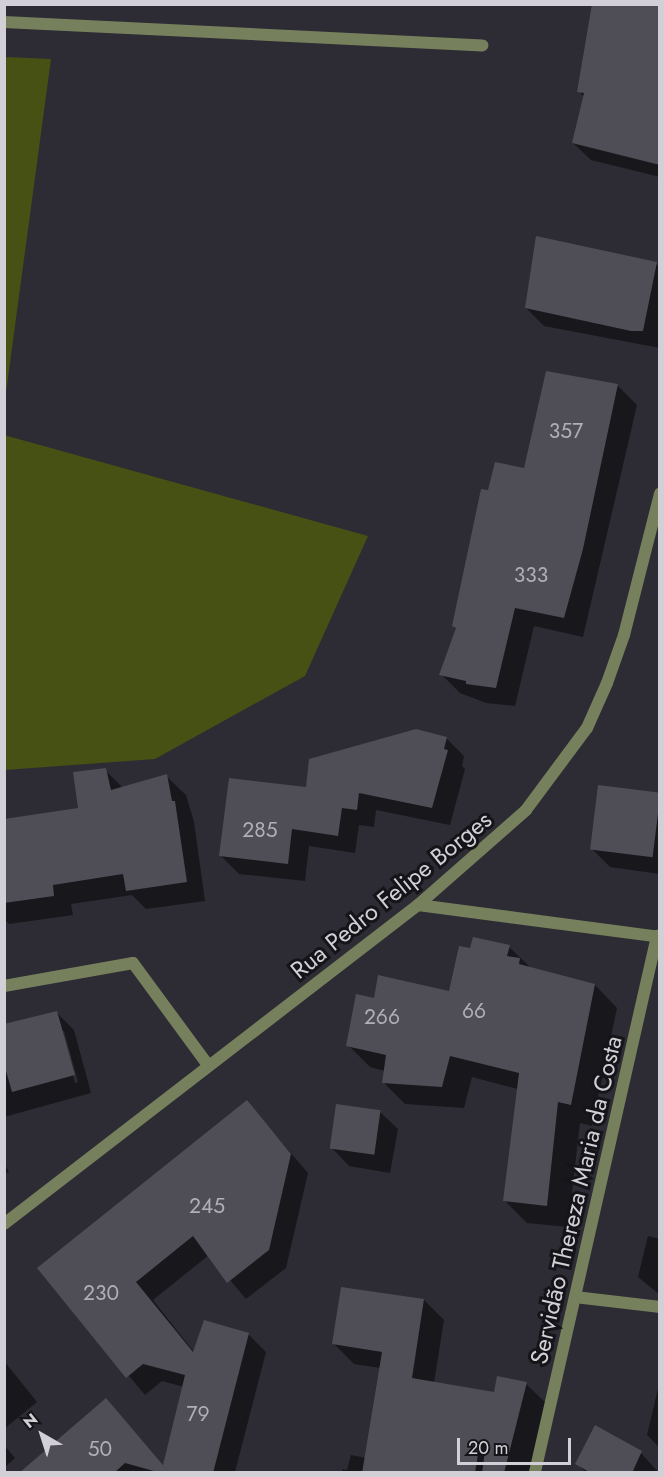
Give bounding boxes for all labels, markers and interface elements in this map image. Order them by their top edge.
house number: 357 [549,418,583,444]
house number: 333 [514,562,548,588]
street label: Rua Pedro Felipe Borges [285,805,497,985]
house number: 285 [242,817,278,843]
house number: 66 [462,998,486,1024]
house number: 266 [364,1004,400,1030]
street label: Servidão Thereza Maria da Costa [524,1033,628,1367]
house number: 245 [189,1193,225,1219]
house number: 230 [83,1280,119,1306]
house number: 79 [186,1401,210,1427]
north arrow [12,1405,72,1465]
text: N [18,1408,43,1434]
scale bar [460,1426,574,1464]
text: 20 m [468,1435,508,1461]
house number: 50 [88,1436,112,1462]

